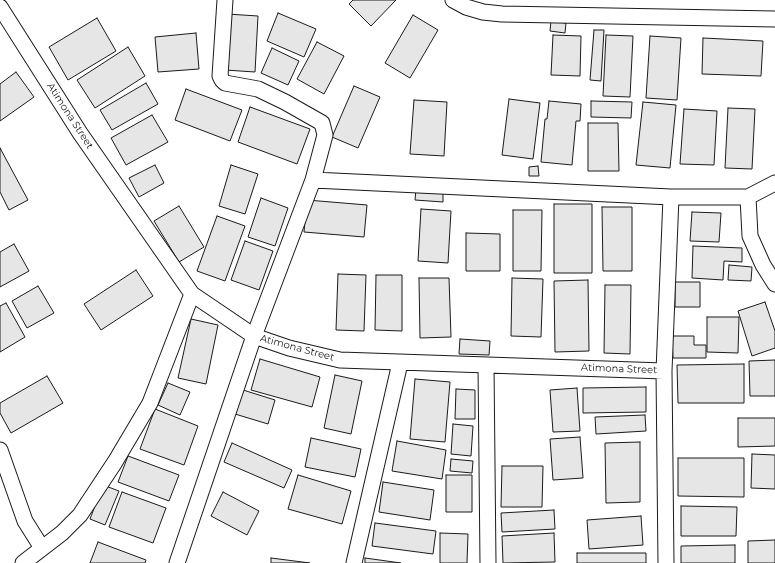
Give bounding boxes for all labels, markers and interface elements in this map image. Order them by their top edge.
street label: Atimona Street [44,81,96,151]
street label: Atimona Street [259,332,335,364]
street label: Atimona Street [581,362,657,376]

